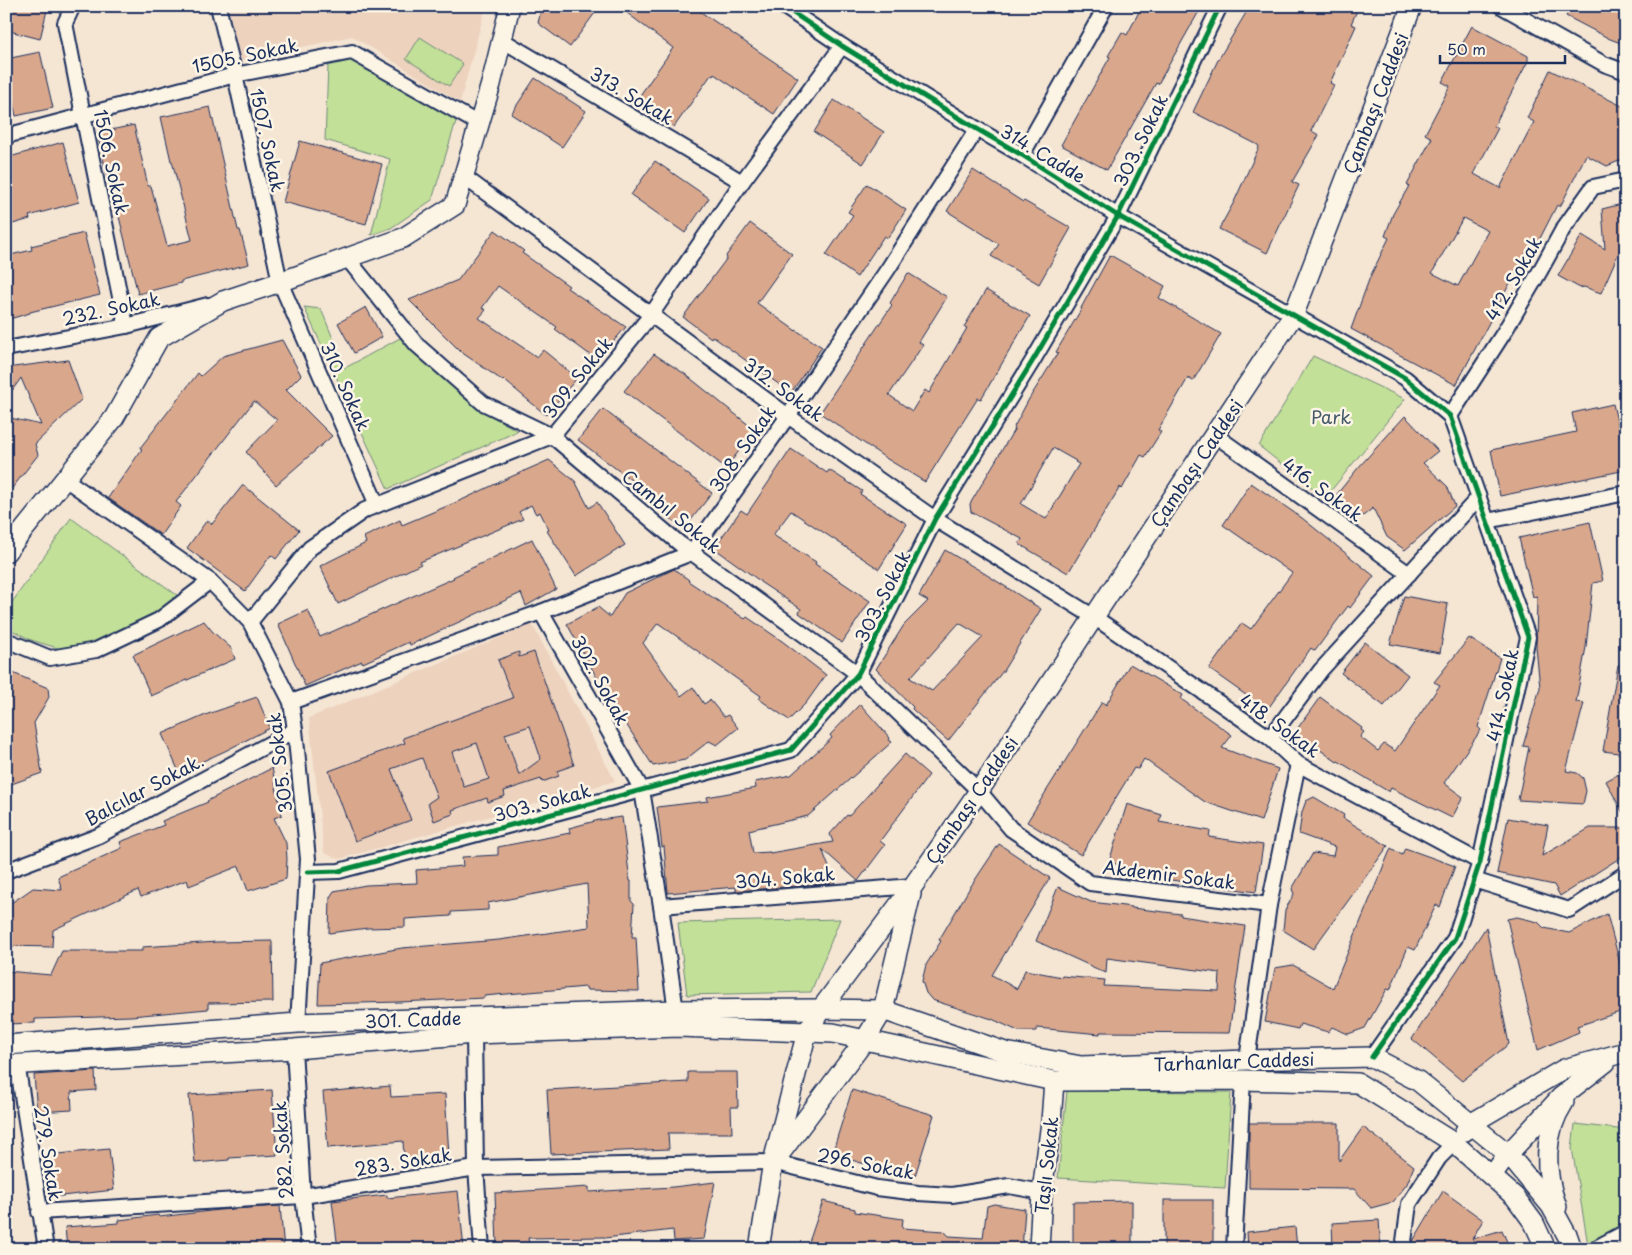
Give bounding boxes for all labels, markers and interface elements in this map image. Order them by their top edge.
street label: Çambaşı Caddesi [1336,28,1414,178]
street label: 1505. Sokak [189,31,301,79]
scale bar [1440,32,1564,64]
text: 50 m [1447,37,1486,60]
street label: 313. Sokak [585,59,679,131]
street label: 1507. Sokak [244,86,292,194]
street label: 303. Sokak [1106,89,1174,191]
street label: 1506. Sokak [88,107,136,217]
street label: 314. Cadde [995,117,1091,189]
street label: 412. Sokak [1478,231,1548,325]
street label: 232. Sokak [60,284,162,332]
street label: 309. Sokak [535,330,619,424]
street label: 310. Sokak [314,337,378,435]
street label: 312. Sokak [738,350,830,428]
street label: Çambaşı Caddesi [1143,394,1249,532]
street label: 308. Sokak [702,399,782,497]
park label: Park [1311,403,1351,430]
street label: 416. Sokak [1277,450,1369,528]
street label: Cambıl Sokak [617,462,727,560]
street label: 303. Sokak [847,545,917,647]
street label: 302. Sokak [565,630,637,730]
street label: 414. Sokak [1479,646,1525,744]
street label: 418. Sokak [1234,686,1326,764]
street label: 305. Sokak [259,711,299,815]
street label: Çambaşı Caddesi [918,731,1024,869]
street label: Balcılar Sokak. [80,746,208,832]
street label: 303. Sokak [490,776,594,828]
street label: Akdemir Sokak [1101,852,1237,896]
street label: 304. Sokak [734,859,836,895]
street label: 301. Cadde [364,1004,462,1034]
street label: Tarhanlar Caddesi [1153,1045,1315,1077]
street label: 282. Sokak [265,1100,299,1200]
street label: 279. Sokak [28,1103,70,1203]
street label: Taşlı Sokak [1027,1115,1065,1215]
street label: 283. Sokak [352,1140,454,1182]
street label: 296. Sokak [815,1140,917,1186]

